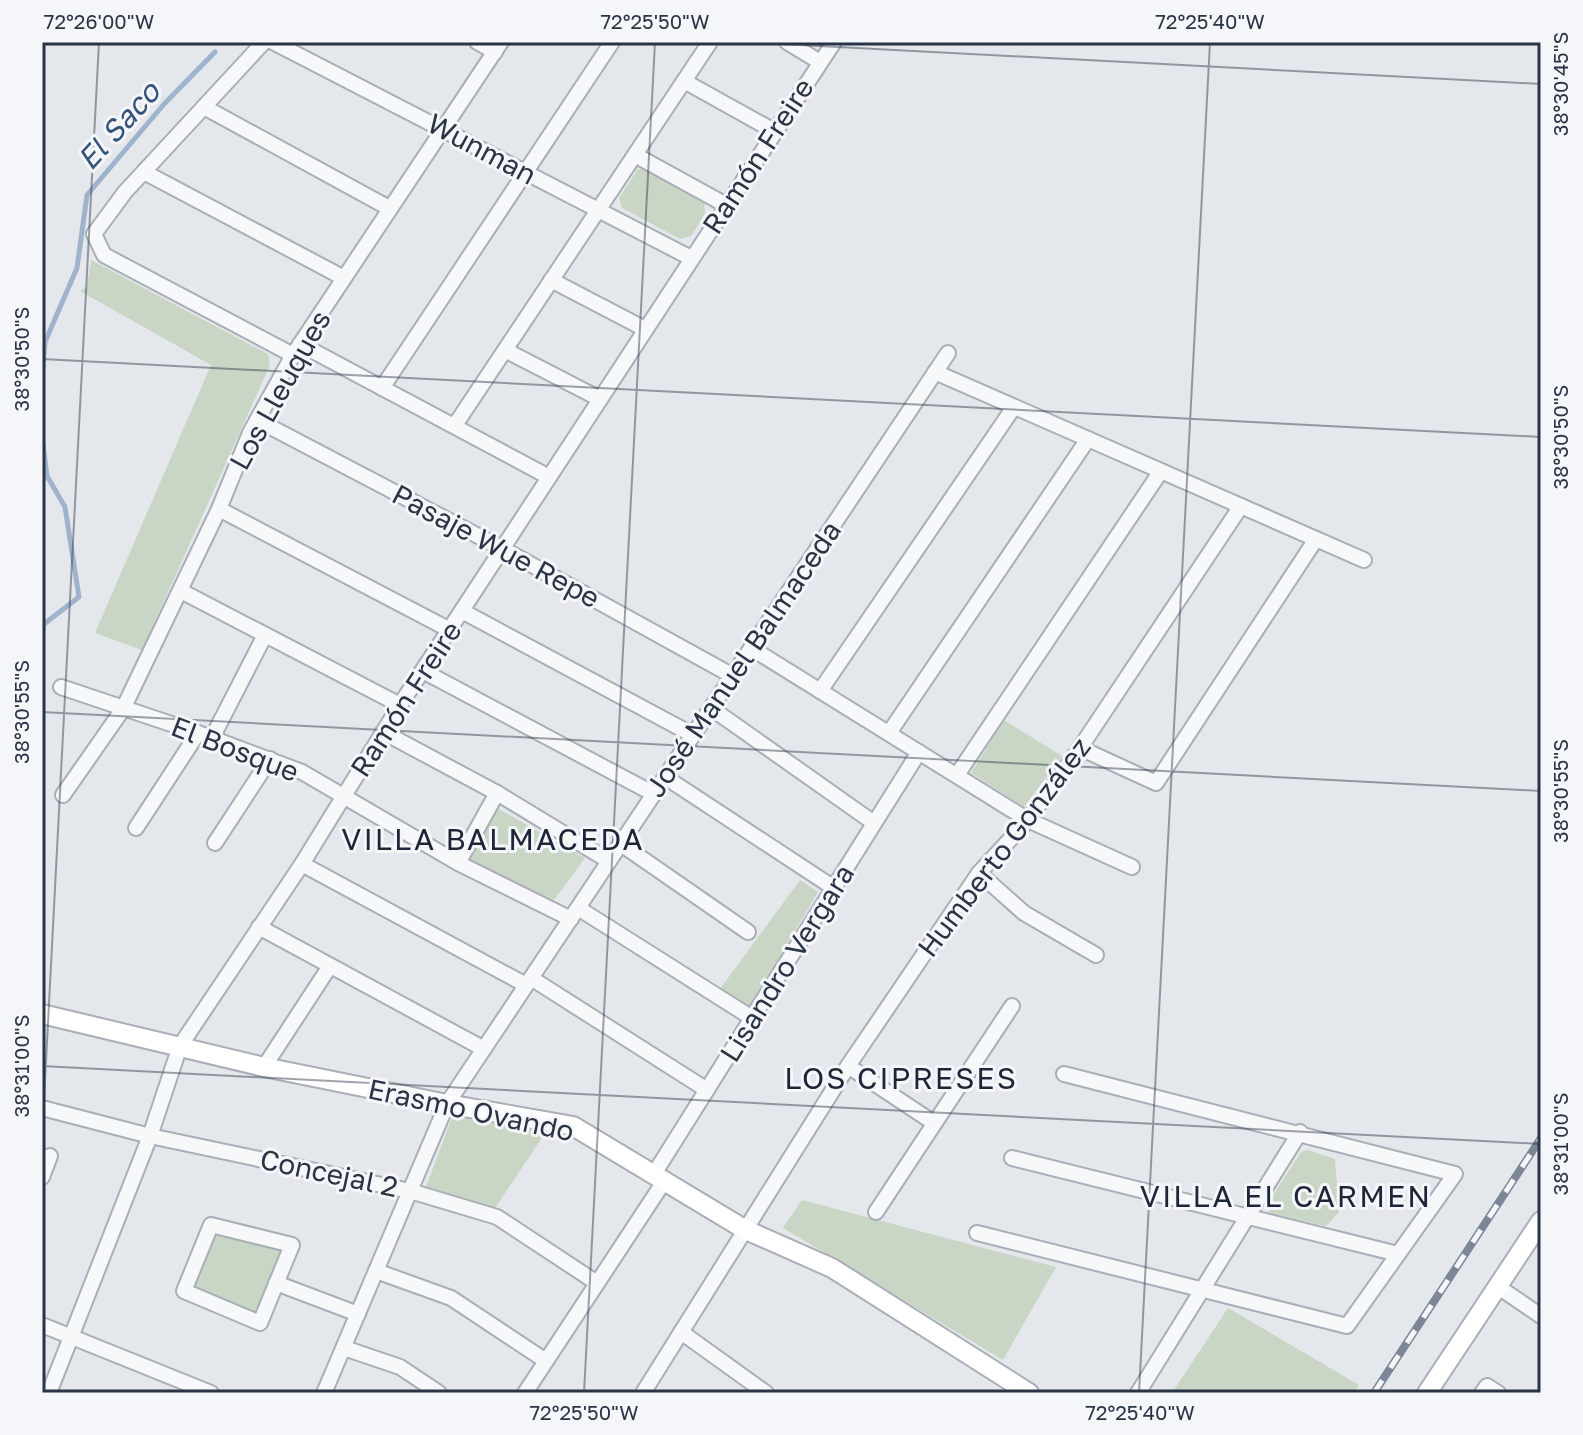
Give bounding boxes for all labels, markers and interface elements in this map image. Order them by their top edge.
text: 72°26'00"W [44,9,154,33]
text: 72°25'50"W [601,9,710,33]
text: 72°25'40"W [1155,9,1265,33]
text: 38°30'45"S [1548,32,1572,136]
water label: El Saco [69,72,168,177]
street label: Ramón Freire [695,72,820,239]
street label: Wunman [422,106,542,191]
street label: Los Lleuques [222,304,337,475]
text: 38°30'50"S [9,307,33,411]
text: 38°30'50"S [1548,385,1572,489]
street label: Pasaje Wue Repe [387,477,606,614]
street label: José Manuel Balmaceda [638,515,847,803]
street label: Ramón Freire [343,615,468,782]
text: 38°30'55"S [9,660,33,764]
street label: El Bosque [167,709,304,788]
street label: Humberto González [910,731,1097,963]
text: 38°30'55"S [1548,739,1572,843]
district label: VILLA BALMACEDA [341,821,645,857]
street label: Lisandro Vergara [713,858,861,1068]
text: 38°31'00"S [9,1015,33,1117]
district label: LOS CIPRESES [784,1060,1018,1096]
street label: Erasmo Ovando [365,1072,577,1147]
text: 38°31'00"S [1548,1093,1572,1195]
street label: Concejal 2 [257,1142,401,1203]
district label: VILLA EL CARMEN [1140,1178,1432,1214]
text: 72°25'50"W [530,1400,639,1424]
text: 72°25'40"W [1085,1400,1195,1424]

